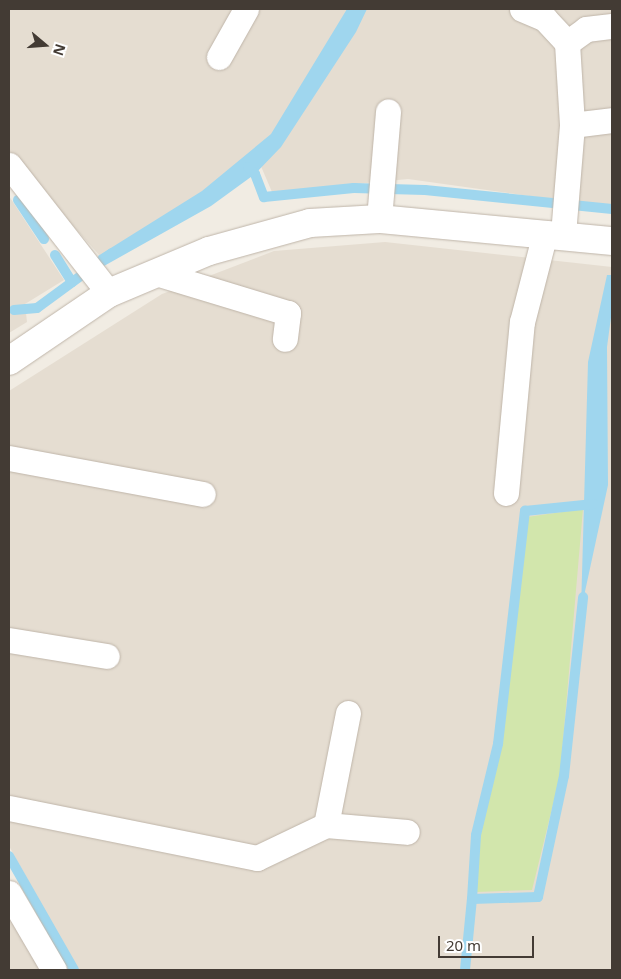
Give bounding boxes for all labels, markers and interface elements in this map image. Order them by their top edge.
north arrow [20,20,70,70]
text: N [49,41,71,58]
scale bar [441,926,537,958]
text: 20 m [446,935,481,955]

